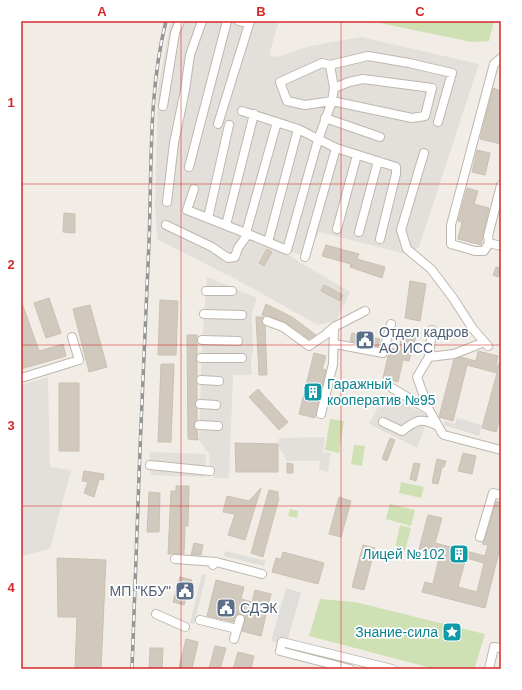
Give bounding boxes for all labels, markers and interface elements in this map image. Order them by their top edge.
text: A [97,4,107,19]
text: B [256,4,266,19]
text: C [415,4,425,19]
text: 1 [7,95,15,110]
text: 2 [7,257,15,272]
place label: Отдел кадров АО ИСС [379,324,469,356]
public building icon: Отдел кадров АО ИСС [354,329,376,351]
place label: Гаражный кооператив №95 [327,376,436,408]
building icon: Гаражный кооператив №95 [302,381,324,403]
text: 3 [7,418,15,433]
building icon: Лицей №102 [448,543,470,565]
place label: Лицей №102 [362,546,445,562]
text: 4 [7,580,15,595]
public building icon: МП "КБУ" [174,580,196,602]
place label: МП "КБУ" [110,583,171,599]
public building icon: СДЭК [215,597,237,619]
place label: СДЭК [240,600,278,616]
place icon: Знание-сила [441,621,463,643]
place label: Знание-сила [355,624,438,640]

